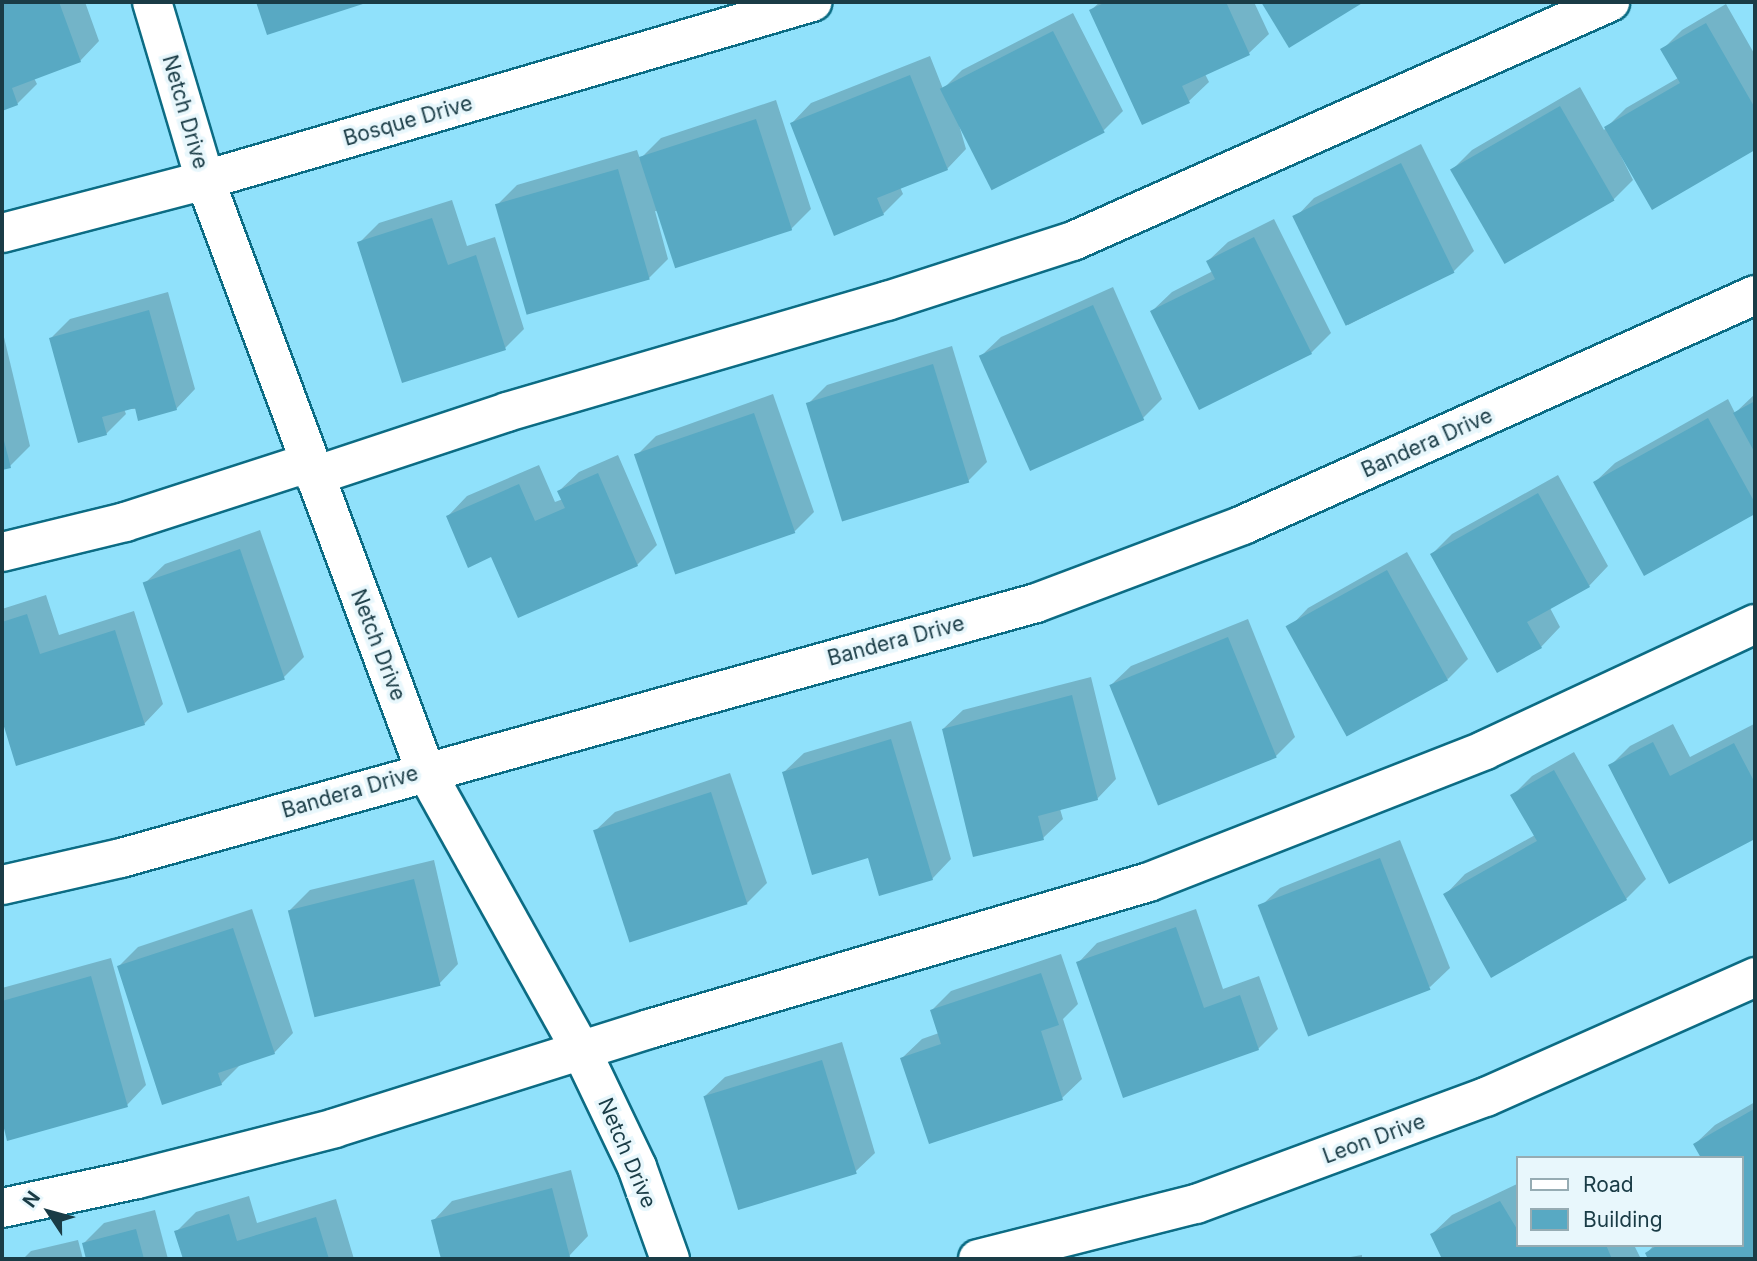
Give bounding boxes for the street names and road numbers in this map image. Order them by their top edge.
street label: Netch Drive [157,52,213,172]
street label: Bosque Drive [341,91,475,151]
street label: Bandera Drive [1358,403,1496,483]
street label: Netch Drive [345,586,411,704]
street label: Bandera Drive [825,611,967,671]
street label: Bandera Drive [279,760,421,824]
street label: Netch Drive [593,1094,661,1212]
street label: Leon Drive [1319,1109,1429,1169]

